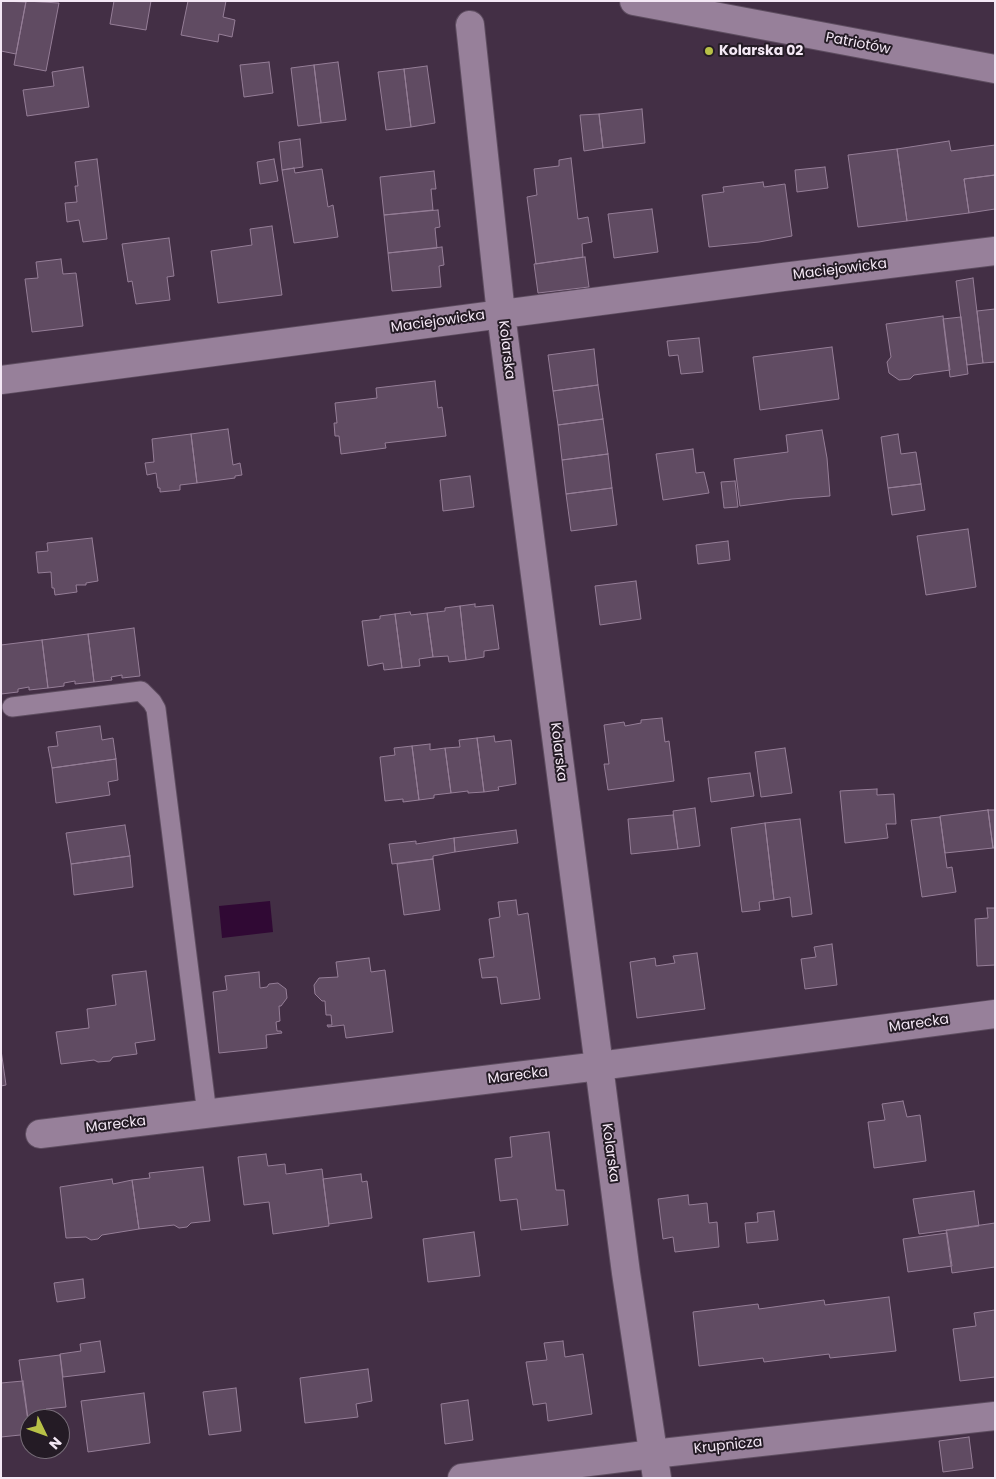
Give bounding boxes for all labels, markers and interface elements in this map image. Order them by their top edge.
street label: Patriotów [824,29,892,59]
place label: Kolarska 02 [719,43,803,59]
marker: Kolarska 02 [703,45,715,57]
street label: Maciejowicka [792,256,888,284]
street label: Maciejowicka [390,307,486,337]
street label: Kolarska [494,319,518,381]
street label: Kolarska [546,721,570,783]
street label: Marecka [888,1011,950,1037]
street label: Marecka [487,1064,549,1088]
street label: Marecka [85,1113,147,1137]
street label: Kolarska [598,1122,622,1184]
north arrow [20,1409,70,1459]
text: N [44,1433,66,1454]
street label: Krupnicza [693,1434,763,1458]

